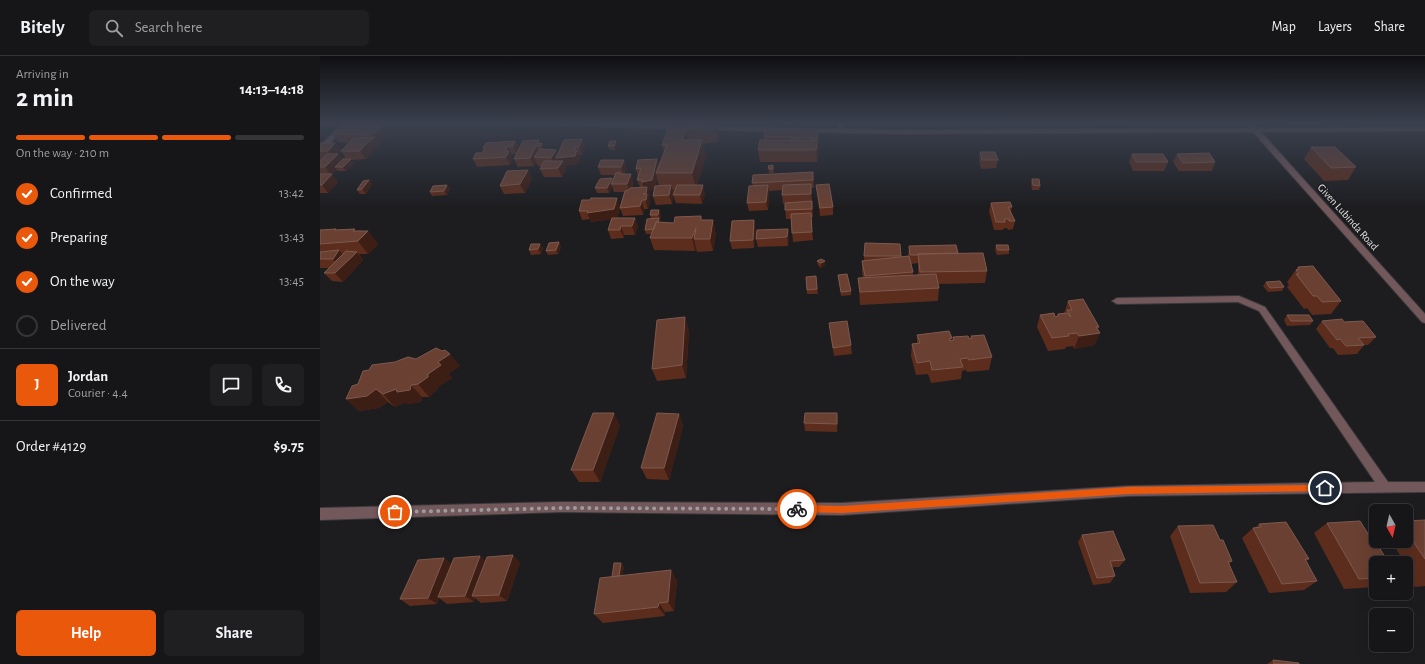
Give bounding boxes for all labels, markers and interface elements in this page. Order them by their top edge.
search box [89,10,369,46]
icon: search [103,17,125,39]
text: Bitely [20,18,65,37]
text: Search here [135,20,202,35]
text: Map [1271,20,1296,34]
text: Layers [1318,20,1352,34]
text: Share [1374,20,1405,34]
text: Arriving in [16,68,69,81]
text: 14:13–14:18 [240,82,304,97]
text: 2 min [16,85,74,111]
text: On the way · 210 m [16,147,109,160]
street label: Given Lubinda Road [1315,182,1381,252]
icon: check [16,183,38,205]
text: Confirmed [50,186,112,201]
text: 13:42 [279,187,304,200]
icon: check [16,227,38,249]
text: Preparing [50,230,107,245]
text: 13:43 [280,231,304,244]
icon: check [16,271,38,293]
text: On the way [50,274,115,289]
text: 13:45 [280,275,304,288]
text: Delivered [50,318,107,333]
button: chat [210,364,252,406]
button: phone [262,364,304,406]
text: Jordan [68,369,108,384]
text: J [34,377,40,392]
text: Courier · 4.4 [68,387,128,400]
text: Order #4129 [16,439,86,454]
text: $9.75 [274,439,304,454]
pin [1308,471,1342,505]
icon: home [1314,477,1336,499]
courier [777,489,817,529]
pin [378,495,412,529]
icon: bike [786,498,808,520]
icon: bag [384,501,406,523]
north arrow [1369,504,1413,548]
map controls [1369,504,1413,652]
button: + [1369,556,1413,600]
button: − [1369,608,1413,652]
button: Help [16,610,156,656]
button: Share [164,610,304,656]

